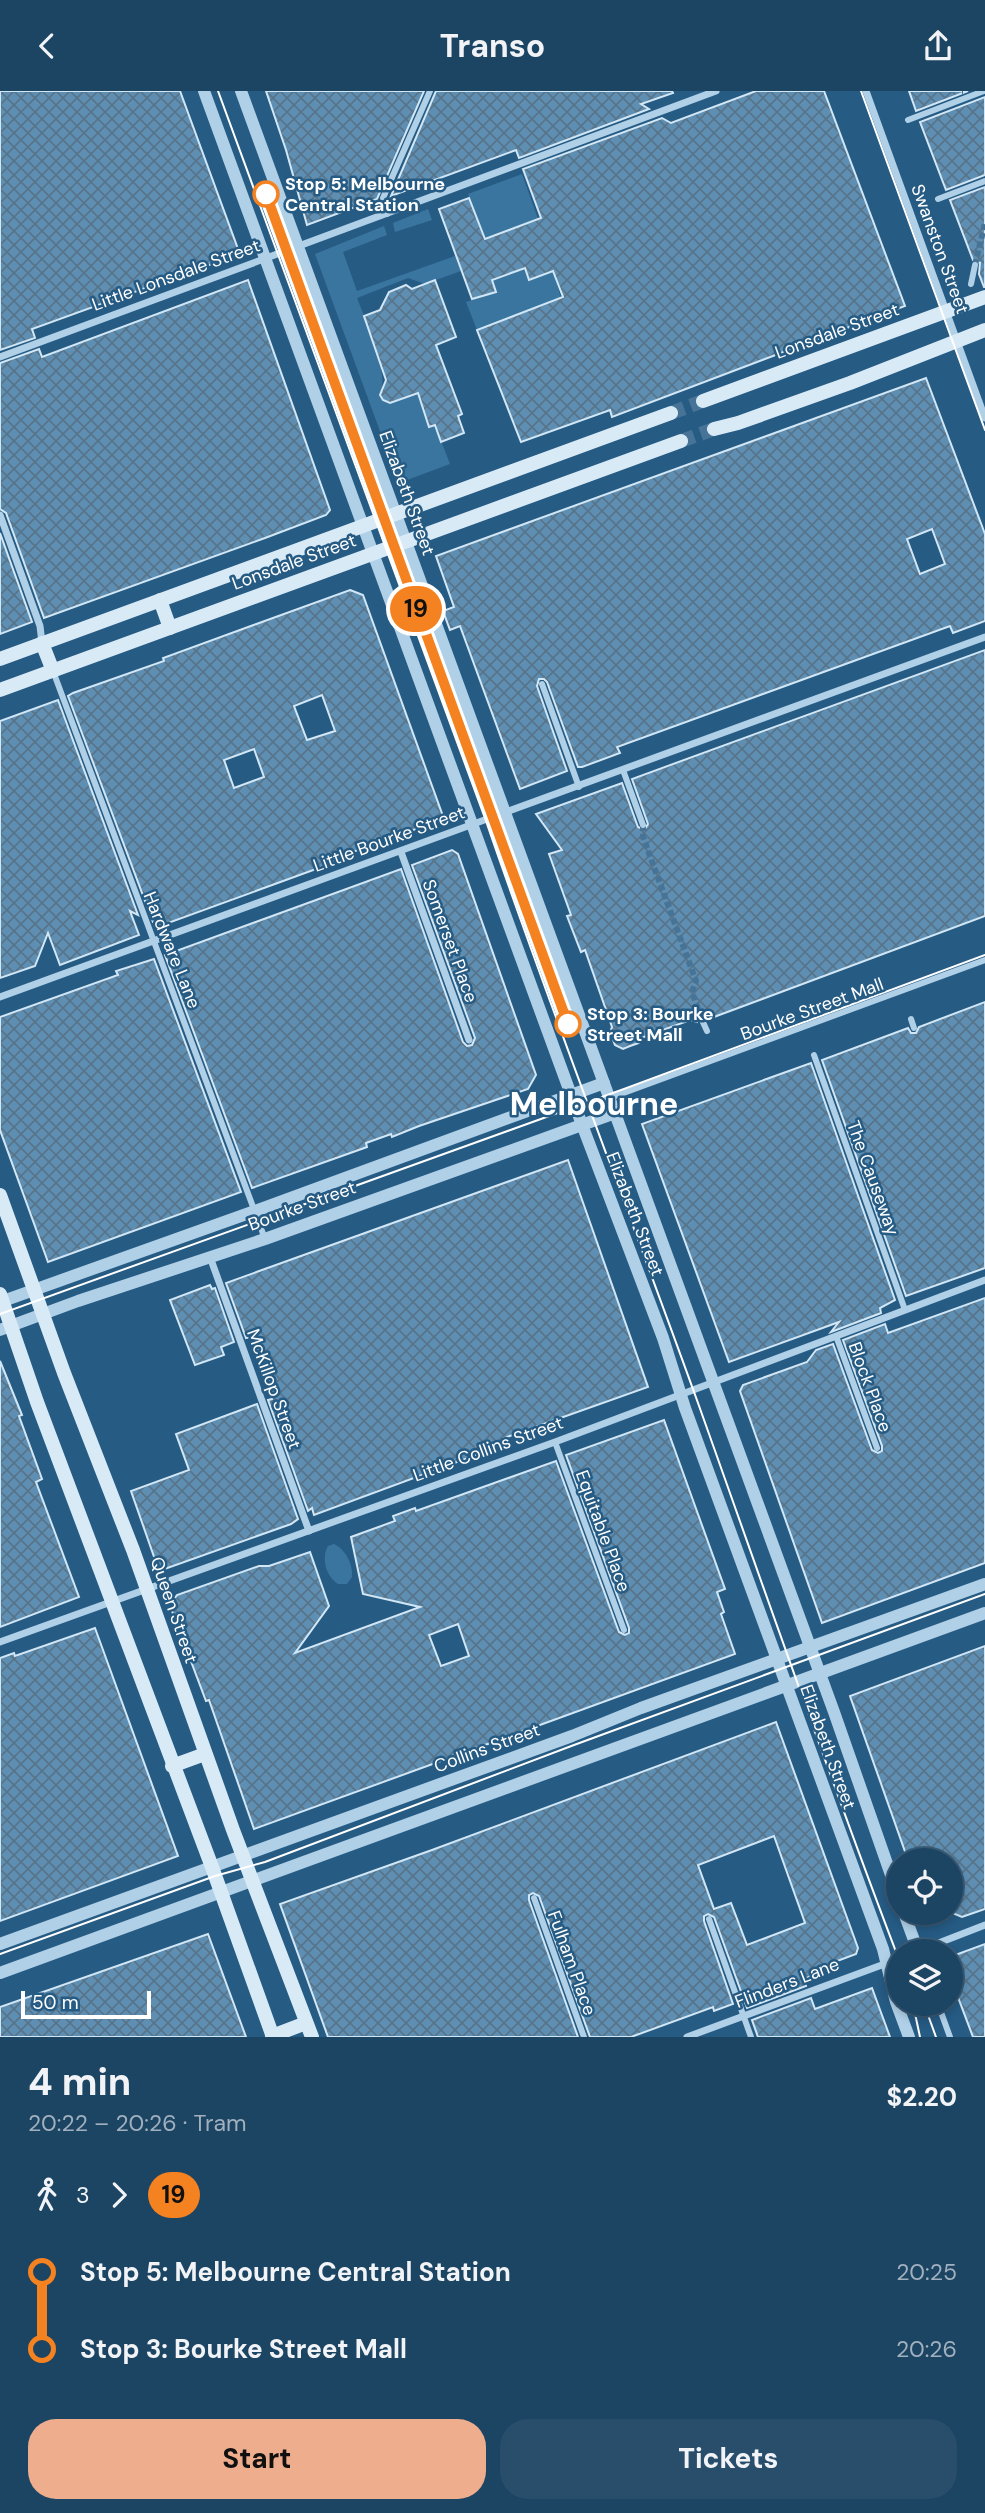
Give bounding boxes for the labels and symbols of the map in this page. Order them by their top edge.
place label: Stop 5: Melbourne Central Station [285,172,445,217]
marker: Stop 5: Melbourne Central Station [253,181,279,207]
street label: Swanston Street [905,181,975,317]
street label: Little Lonsdale Street [89,233,263,317]
street label: Lonsdale Street [772,297,902,365]
street label: Elizabeth Street [373,427,441,559]
street label: Lonsdale Street [229,528,359,596]
line badge: 19 [384,586,448,632]
street label: Little Bourke Street [310,800,468,878]
street label: Somerset Place [417,876,483,1006]
street label: Hardware Lane [138,888,206,1012]
street label: Bourke Street Mall [737,972,887,1046]
place label: Stop 3: Bourke Street Mall [587,1002,714,1047]
marker: Stop 3: Bourke Street Mall [555,1011,581,1037]
district label: Melbourne [510,1083,678,1125]
street label: The Causeway [841,1117,905,1239]
street label: Elizabeth Street [600,1149,670,1279]
street label: Bourke Street [245,1175,359,1237]
street label: McKillop Street [241,1326,307,1452]
street label: Block Place [843,1339,897,1435]
street label: Little Collins Street [410,1411,566,1487]
street label: Equitable Place [570,1467,636,1595]
street label: Queen Street [145,1554,203,1666]
street label: Elizabeth Street [794,1681,862,1813]
street label: Collins Street [431,1718,543,1778]
street label: Fulham Place [542,1907,602,2019]
street label: Flinders Lane [731,1952,843,2014]
scale bar [21,1988,150,2020]

